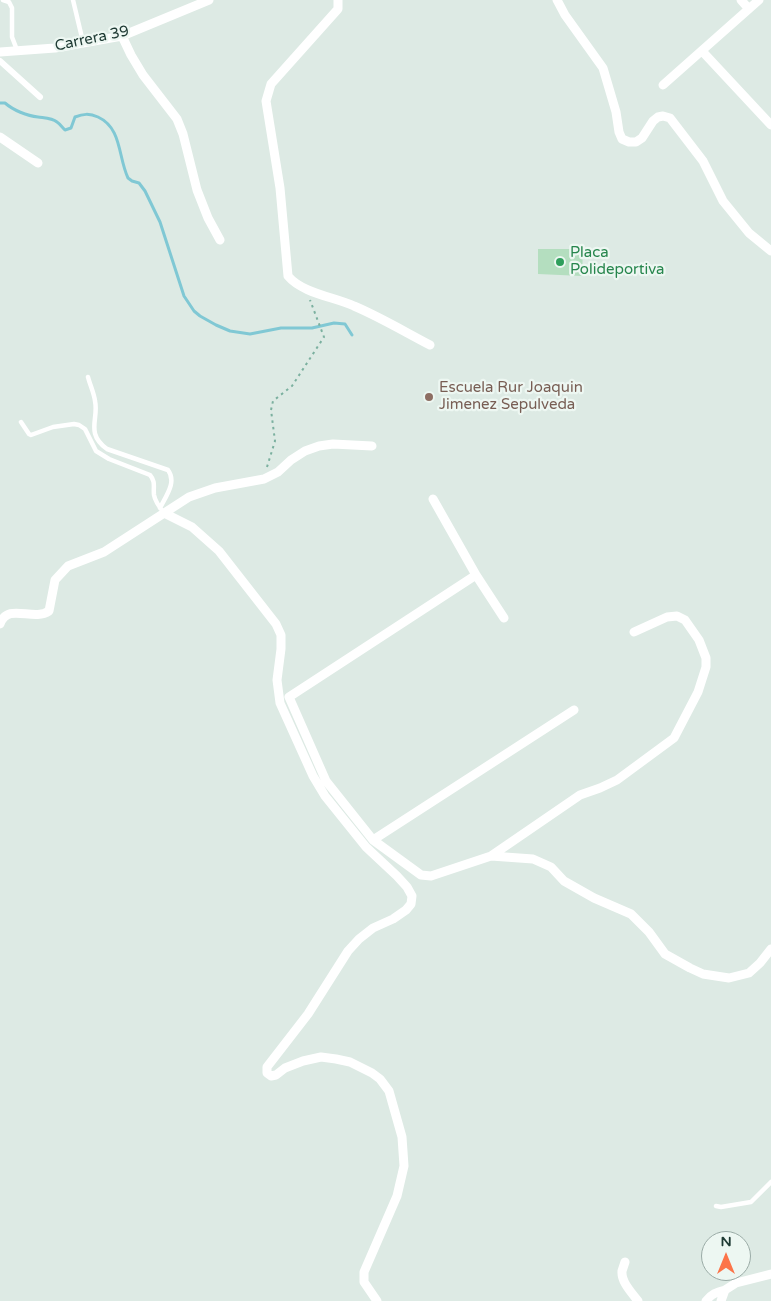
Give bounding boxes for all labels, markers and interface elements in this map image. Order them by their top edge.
street label: Carrera 39 [53,22,131,56]
place label: Placa Polideportiva [570,244,664,279]
marker: Placa Polideportiva [554,256,566,268]
place label: Escuela Rur Joaquin Jimenez Sepulveda [439,379,583,414]
marker: Escuela Rur Joaquin Jimenez Sepulveda [423,391,435,403]
north arrow [701,1231,751,1281]
text: N [720,1233,732,1250]

